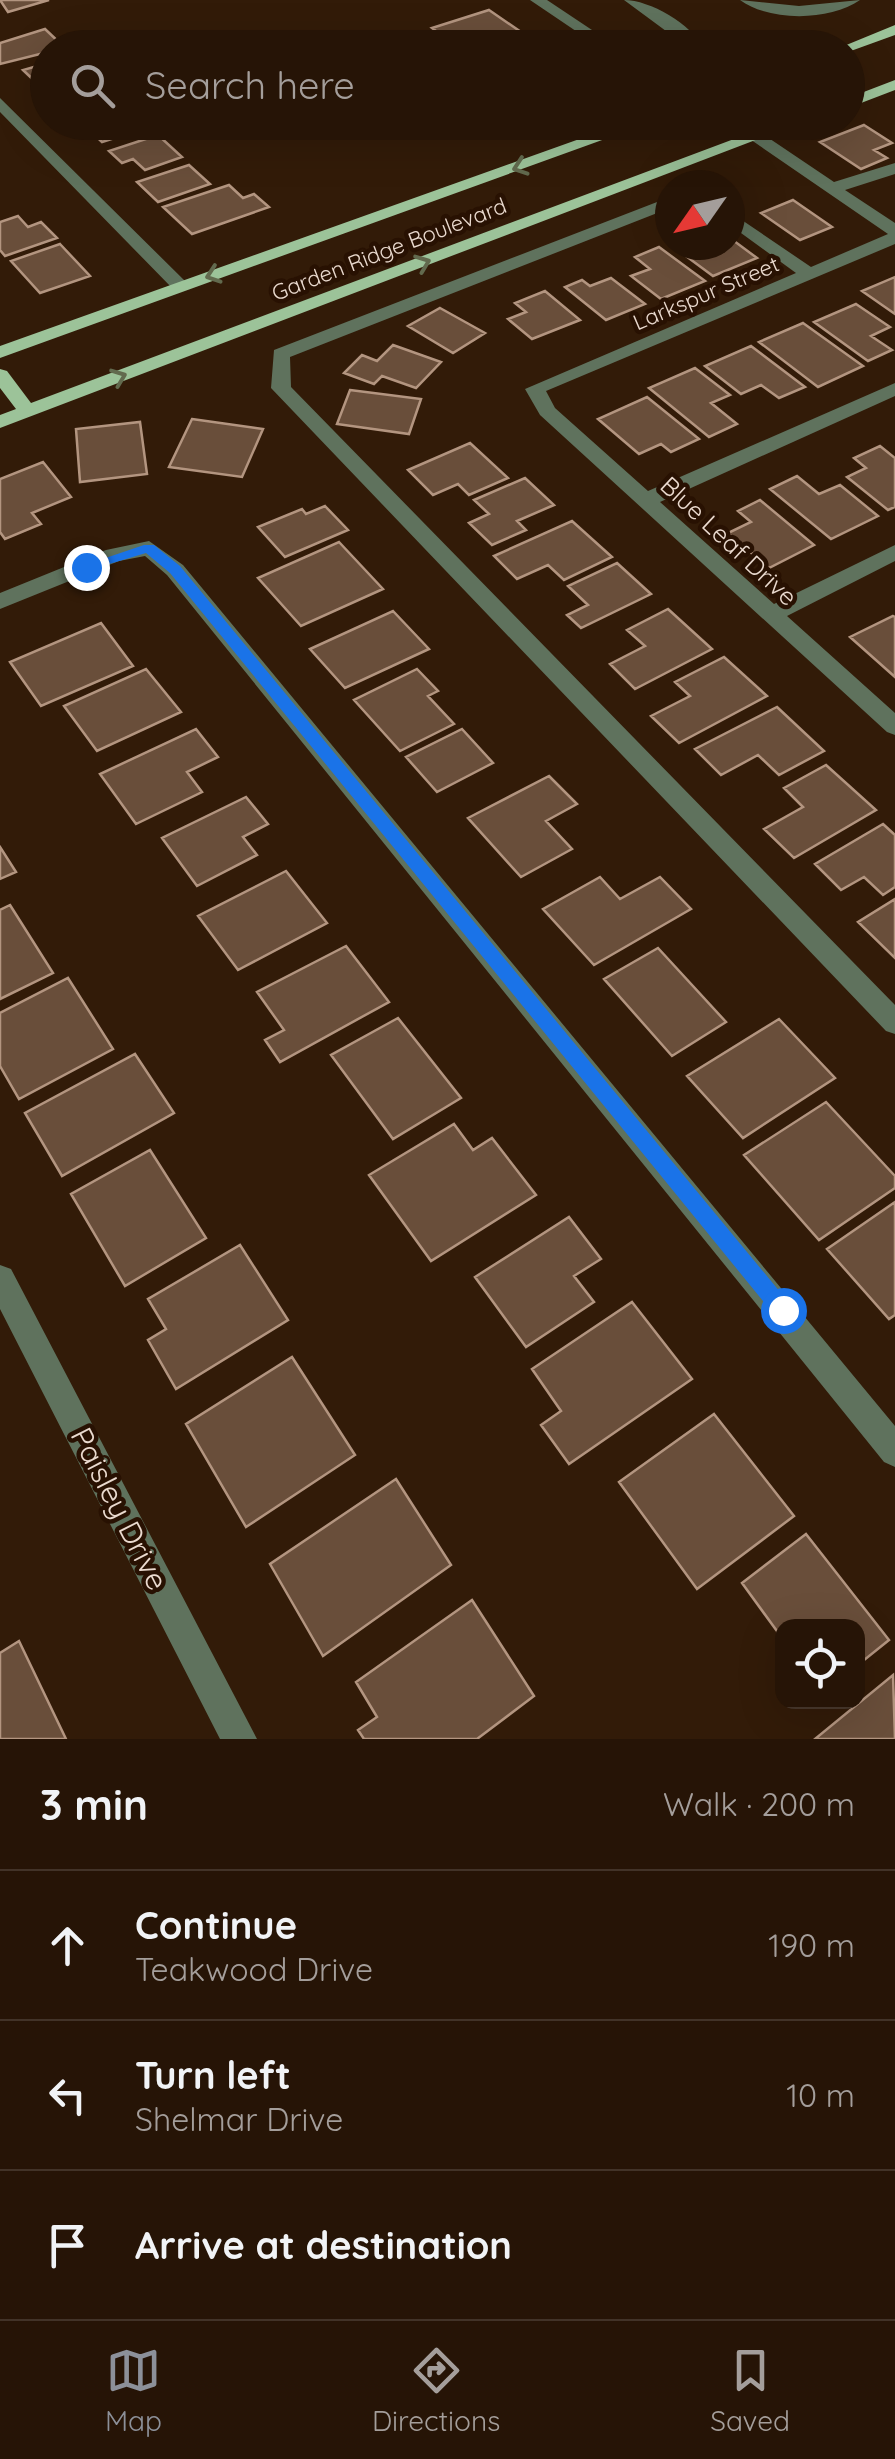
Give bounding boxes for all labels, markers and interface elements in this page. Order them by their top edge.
search box [30,30,865,140]
icon: search [65,58,120,113]
text: Search here [145,61,355,109]
one-way arrow [512,155,529,175]
north arrow [655,170,745,260]
street label: Garden Ridge Boulevard [268,191,510,307]
street label: Larkspur Street [629,250,783,336]
one-way arrow [414,254,431,274]
one-way arrow [206,263,223,283]
one-way arrow [110,368,127,389]
street label: Blue Leaf Drive [655,469,804,612]
route end [64,545,110,591]
route start [761,1288,807,1334]
street label: Paisley Drive [63,1421,177,1596]
map controls [775,1619,865,1709]
button: locate [775,1619,865,1709]
text: 3 min [40,1778,148,1831]
text: Walk · 200 m [663,1784,855,1824]
text: Continue [135,1901,297,1949]
icon: ahead [40,1918,95,1973]
text: 190 m [768,1925,855,1965]
text: Teakwood Drive [135,1949,373,1989]
text: Turn left [135,2051,291,2099]
icon: left [40,2068,95,2123]
text: 10 m [786,2075,855,2115]
text: Shelmar Drive [135,2099,343,2139]
icon: arrive [40,2218,95,2273]
text: Arrive at destination [135,2221,512,2269]
tab: Map [105,2343,162,2438]
tab: Directions [372,2343,500,2438]
tab: Saved [710,2343,790,2438]

